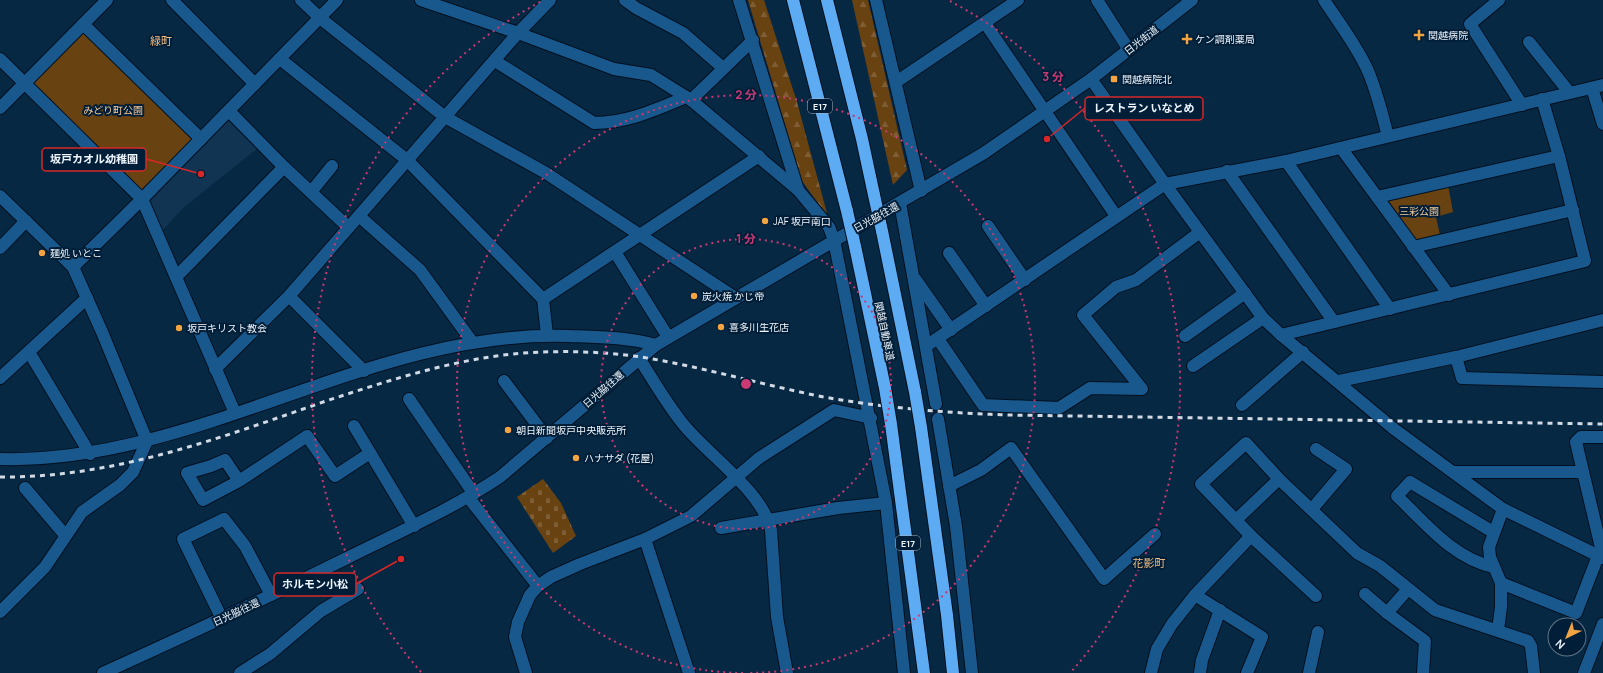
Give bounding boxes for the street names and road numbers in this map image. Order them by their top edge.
street label: 日光街道 [1121,22,1161,58]
road number: E17 [808,99,832,113]
street label: 日光脇往還 [851,199,901,235]
street label: 関越自動車道 [872,300,898,362]
street label: 日光脇往還 [580,367,626,411]
road number: E17 [896,536,920,550]
street label: 日光脇往還 [210,595,262,629]

